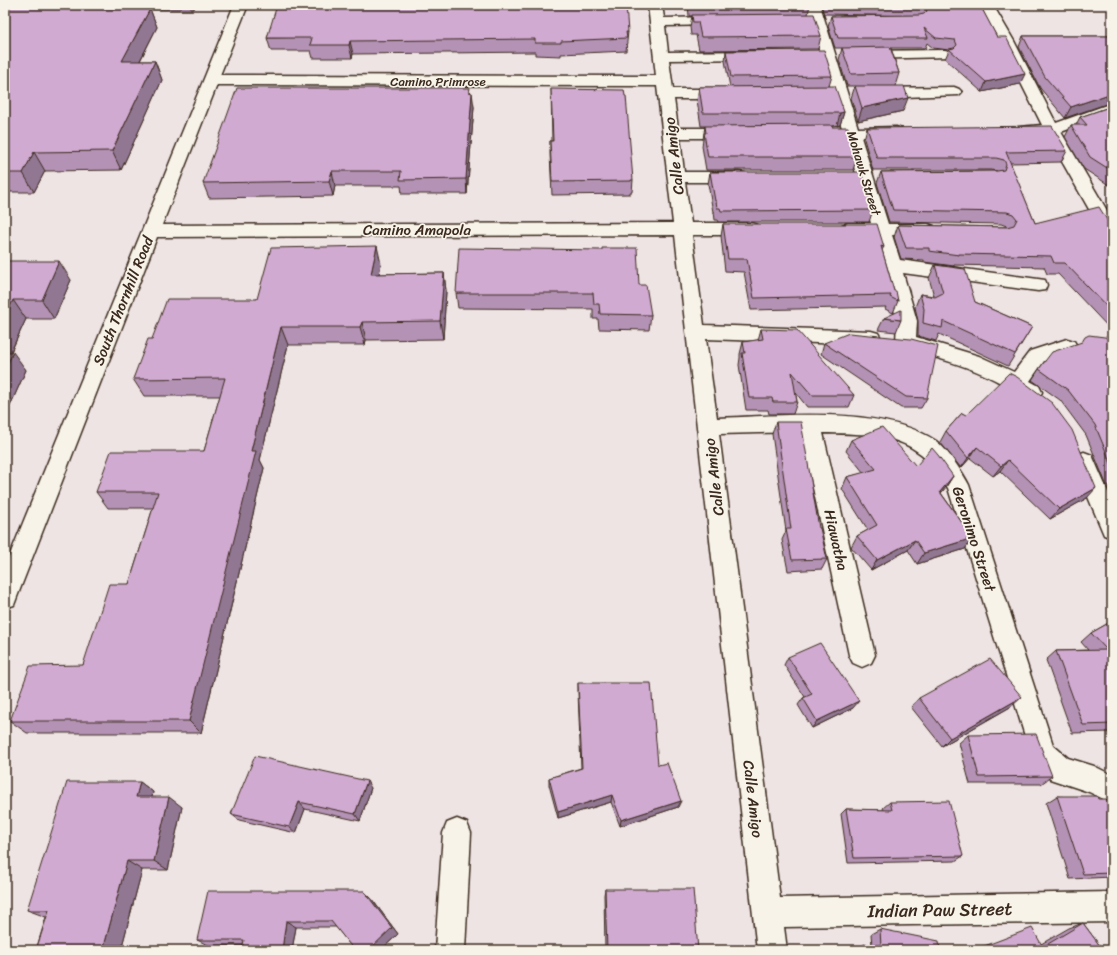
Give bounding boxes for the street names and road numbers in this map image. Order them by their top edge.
street label: Camino Primrose [390,70,486,93]
street label: Calle Amigo [656,115,692,196]
street label: Mohawk Street [840,128,888,219]
street label: Camino Amapola [363,217,472,243]
street label: South Thornhill Road [85,231,161,370]
street label: Calle Amigo [696,436,732,517]
street label: Geronimo Street [945,483,1004,596]
street label: Hiawatha [816,507,856,574]
street label: Calle Amigo [735,759,771,840]
street label: Indian Paw Street [866,893,1013,927]

